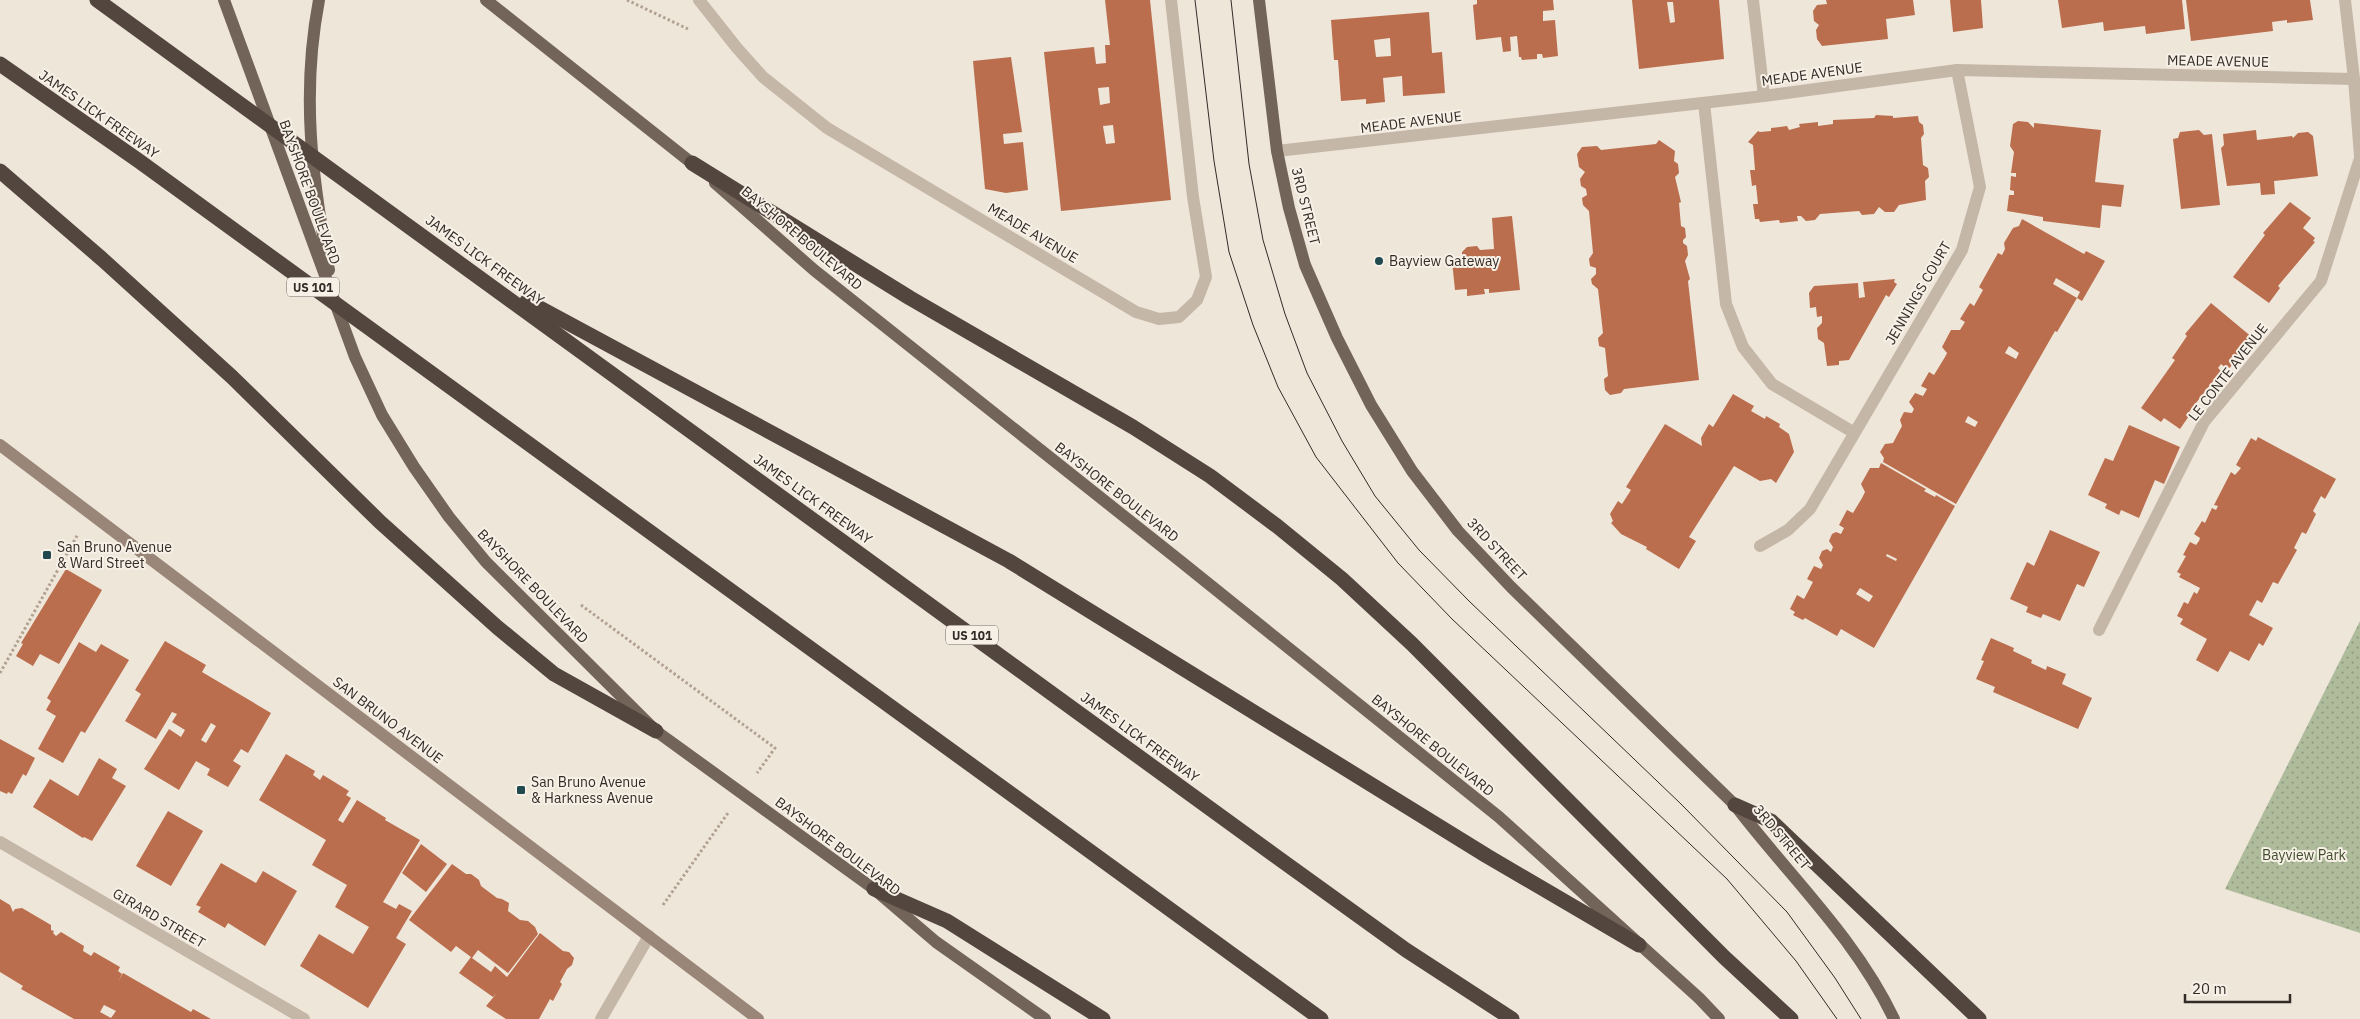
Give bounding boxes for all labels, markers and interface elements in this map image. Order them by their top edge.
street label: MEADE AVENUE [2167,51,2269,71]
street label: MEADE AVENUE [1760,58,1864,90]
street label: JAMES LICK FREEWAY [35,66,163,163]
street label: MEADE AVENUE [1359,107,1463,137]
street label: BAYSHORE BOULEVARD [275,117,345,267]
street label: 3RD STREET [1288,165,1324,247]
street label: BAYSHORE BOULEVARD [738,182,866,294]
street label: MEADE AVENUE [985,199,1081,267]
street label: JAMES LICK FREEWAY [422,211,549,310]
street label: JENNINGS COURT [1881,238,1955,348]
place label: Bayview Gateway [1389,252,1499,270]
marker: Bayview Gateway [1373,255,1385,267]
road number: US 101 [287,278,339,296]
street label: LE CONTE AVENUE [2184,320,2272,424]
street label: BAYSHORE BOULEVARD [1051,438,1183,546]
street label: JAMES LICK FREEWAY [750,450,877,549]
street label: 3RD STREET [1463,514,1531,584]
street label: BAYSHORE BOULEVARD [474,525,592,647]
place label: San Bruno Avenue & Ward Street [57,538,172,572]
marker: San Bruno Avenue & Ward Street [41,549,53,561]
road number: US 101 [946,626,998,644]
street label: SAN BRUNO AVENUE [329,673,447,767]
street label: JAMES LICK FREEWAY [1077,688,1204,787]
street label: BAYSHORE BOULEVARD [1368,690,1498,800]
place label: San Bruno Avenue & Harkness Avenue [531,773,653,807]
marker: San Bruno Avenue & Harkness Avenue [515,784,527,796]
street label: BAYSHORE BOULEVARD [772,793,904,899]
street label: 3RD STREET [1750,801,1814,873]
park label: Bayview Park [2262,846,2347,864]
street label: GIRARD STREET [109,884,209,952]
scale bar [2185,972,2290,1004]
text: 20 m [2192,979,2227,998]

